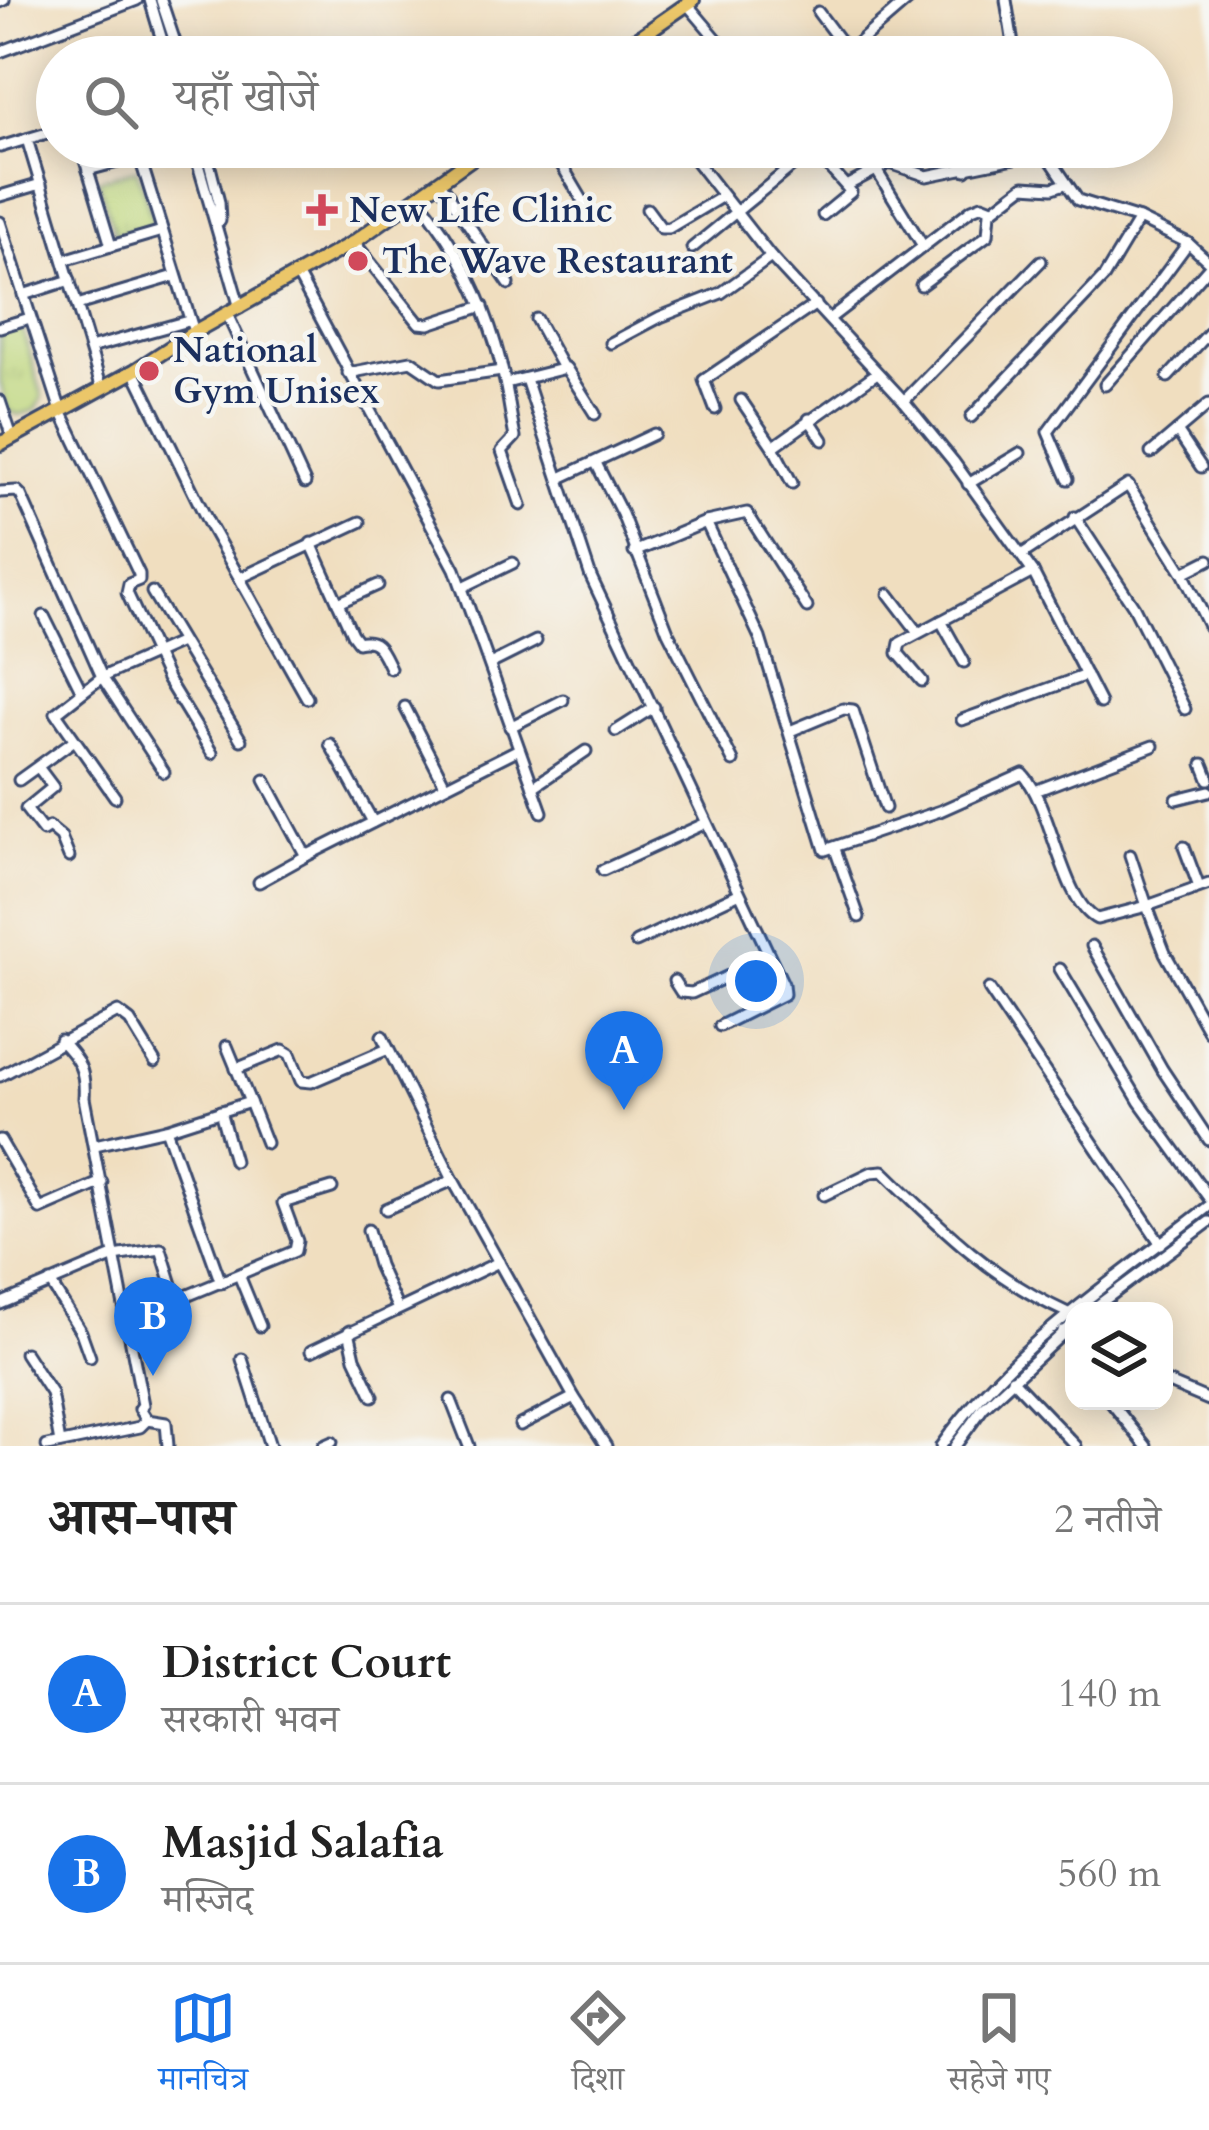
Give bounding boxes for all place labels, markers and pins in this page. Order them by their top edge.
place label: New Life Clinic [349,186,613,235]
marker: New Life Clinic [306,194,338,226]
place label: The Wave Restaurant [382,237,733,286]
marker: The Wave Restaurant [345,248,371,274]
place label: National Gym Unisex [173,326,380,416]
marker: National Gym Unisex [136,358,162,384]
pin: A [585,1011,663,1110]
pin: B [114,1277,192,1376]

